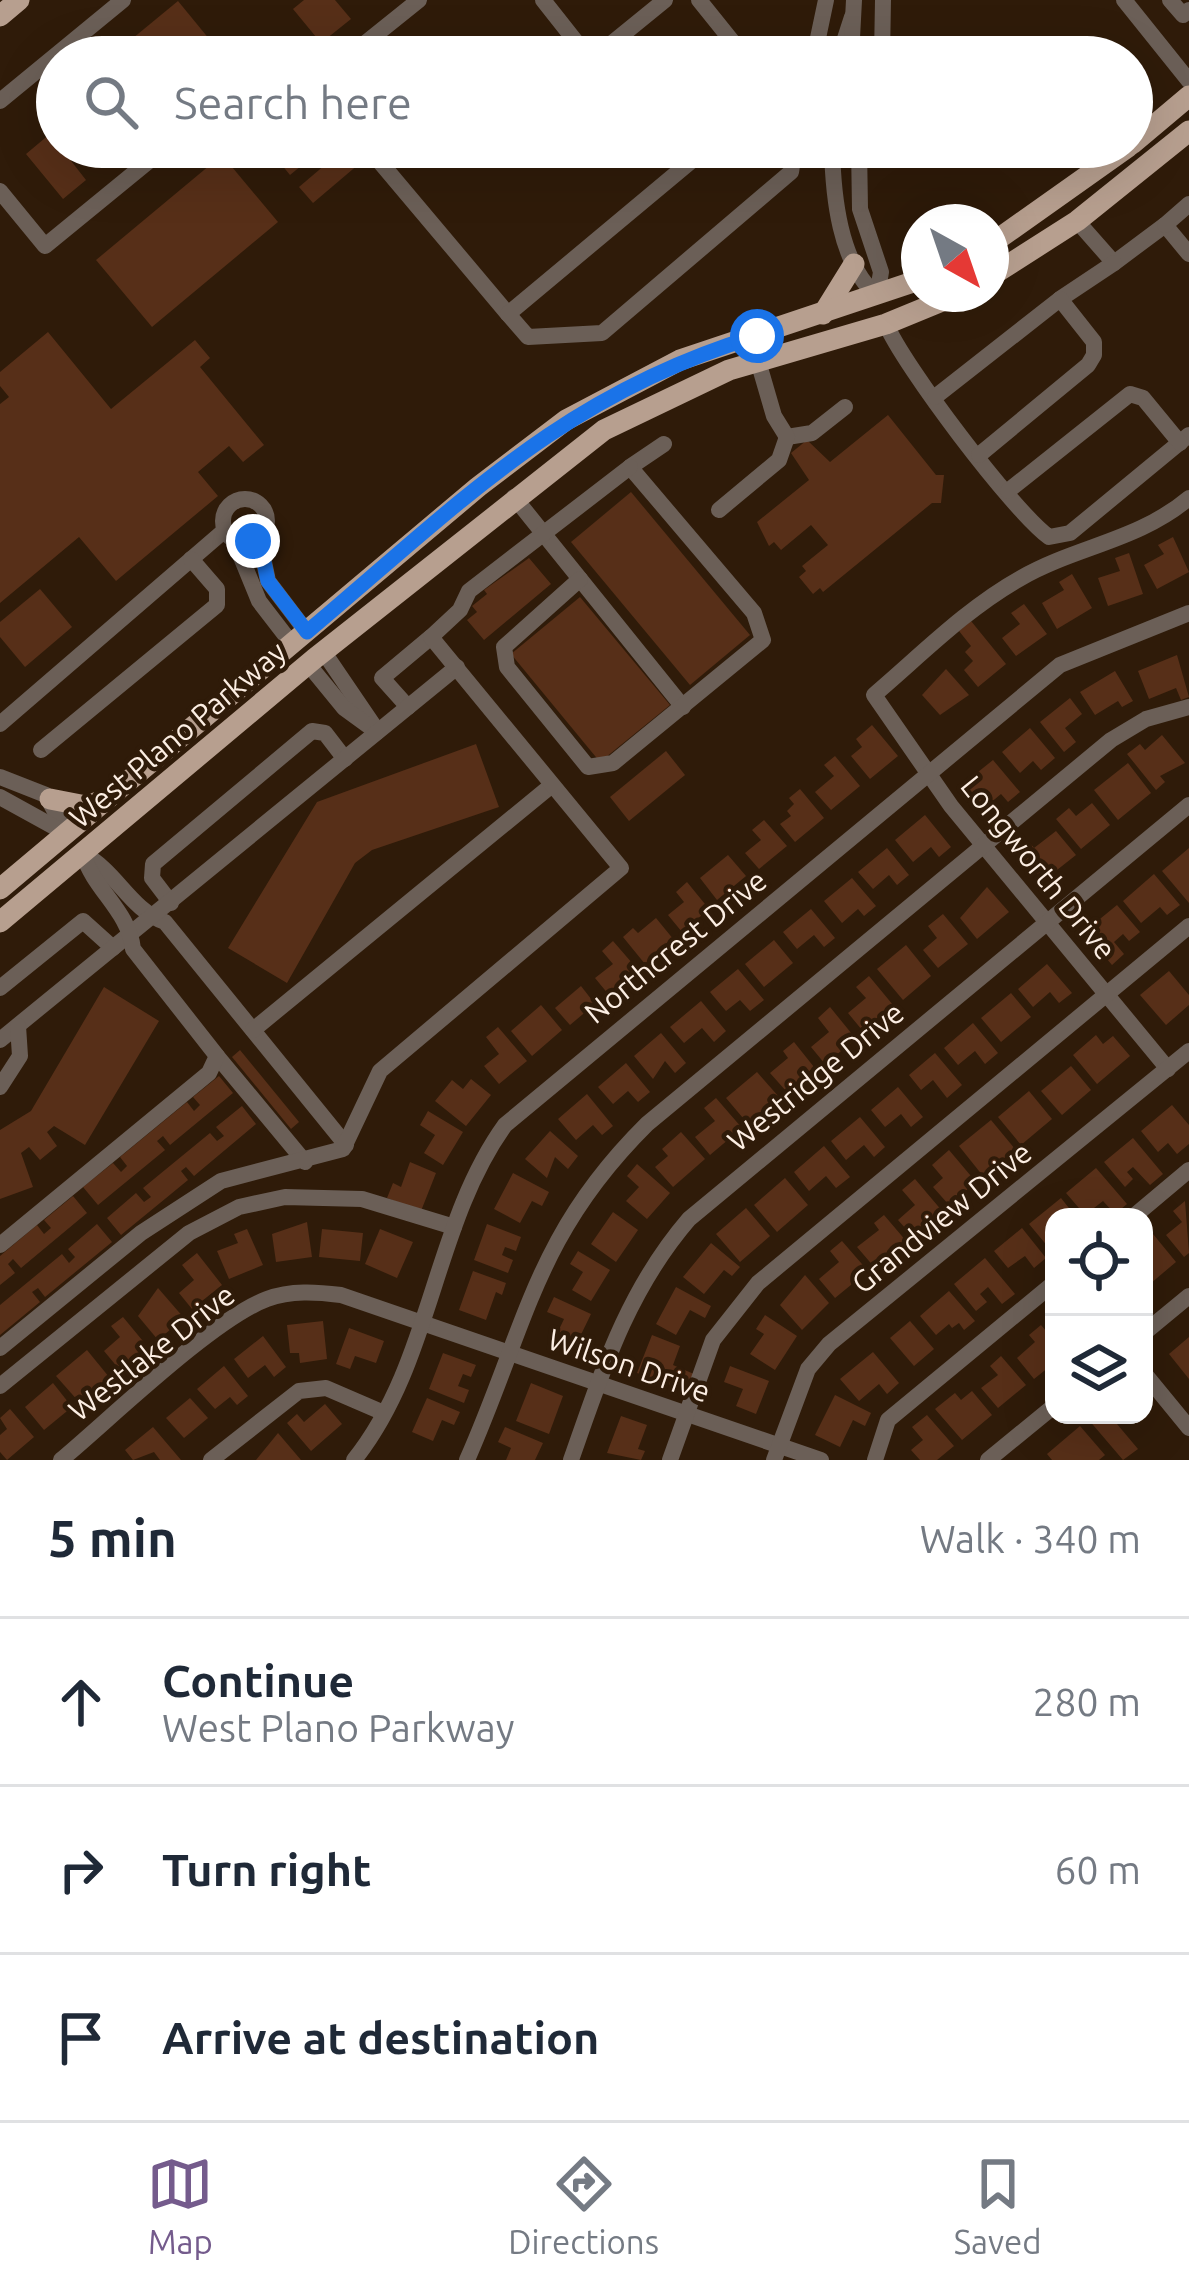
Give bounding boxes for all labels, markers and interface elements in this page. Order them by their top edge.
search box [36,36,1153,168]
icon: search [78,69,144,135]
text: Search here [174,77,412,128]
north arrow [901,204,1009,312]
route start [730,309,784,363]
route end [226,514,280,568]
street label: West Plano Parkway [63,634,292,834]
street label: Longworth Drive [954,769,1123,966]
street label: Northcrest Drive [578,863,773,1030]
street label: Westridge Drive [721,995,910,1158]
street label: Grandview Drive [845,1135,1038,1300]
map controls [1045,1208,1153,1424]
button: locate [1045,1208,1153,1316]
street label: Westlake Drive [62,1277,241,1427]
button: layers [1045,1316,1153,1424]
street label: Wilson Drive [544,1321,715,1409]
text: 5 min [48,1509,177,1567]
text: Walk · 340 m [920,1517,1141,1560]
text: Continue [162,1655,354,1706]
icon: ahead [48,1669,114,1735]
text: 280 m [1032,1680,1141,1723]
text: West Plano Parkway [162,1706,514,1749]
icon: right [48,1837,114,1903]
text: Turn right [162,1844,371,1895]
text: 60 m [1054,1848,1141,1891]
icon: arrive [48,2005,114,2071]
text: Arrive at destination [162,2012,599,2063]
tab: Map [147,2151,213,2260]
tab: Directions [508,2151,659,2260]
tab: Saved [954,2151,1042,2260]

